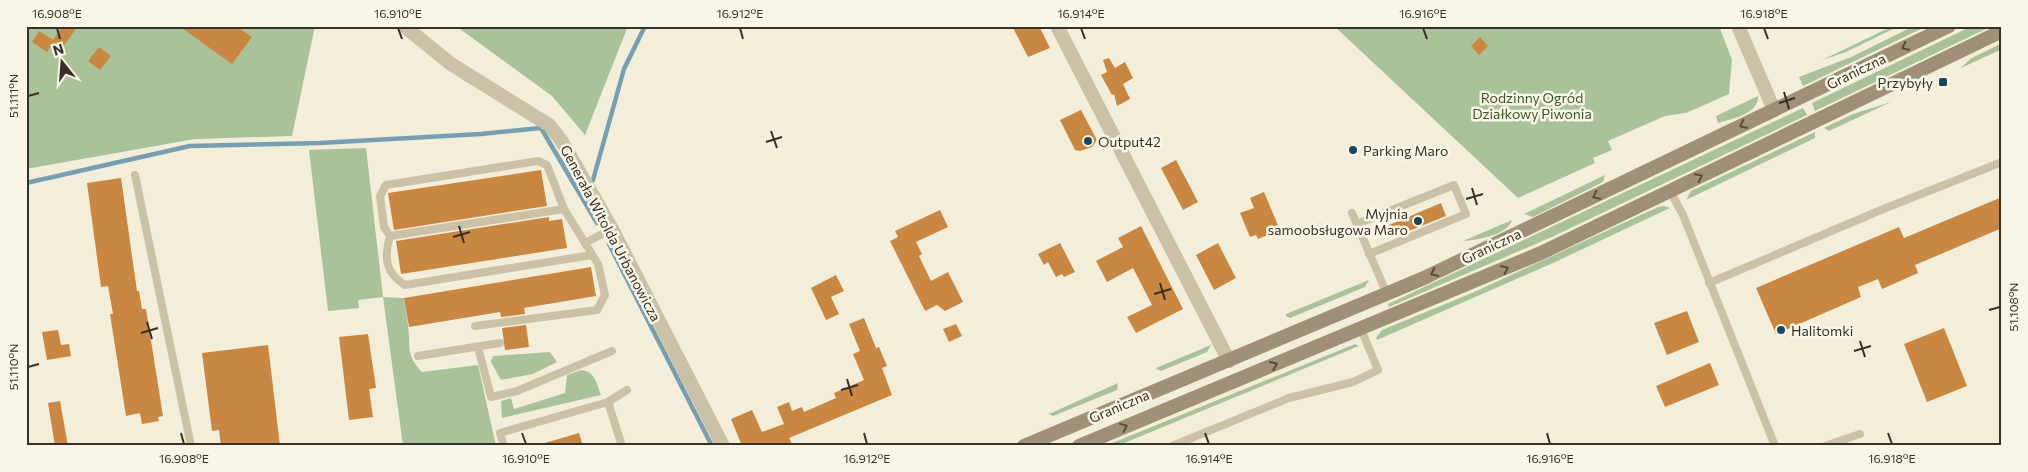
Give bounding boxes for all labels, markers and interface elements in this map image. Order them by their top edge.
text: 16.908°E [32,6,82,20]
text: 16.910°E [374,6,422,20]
text: 16.912°E [717,6,763,20]
text: 16.914°E [1057,6,1105,20]
text: 16.916°E [1399,6,1447,20]
text: 16.918°E [1740,6,1788,20]
north arrow [38,38,88,88]
text: N [51,39,66,59]
one-way arrow [1901,41,1910,52]
street label: Graniczna [1824,49,1888,93]
text: 51.111°N [6,74,20,118]
place label: Przybyły [1878,74,1933,91]
marker: Przybyły [1937,76,1949,88]
park label: Rodzinny Ogród Działkowy Piwonia [1472,89,1592,122]
one-way arrow [1739,119,1748,129]
place label: Output42 [1098,133,1161,150]
marker: Output42 [1082,135,1094,147]
street label: Generała Witolda Urbanowicza [557,142,665,324]
place label: Parking Maro [1363,142,1448,159]
marker: Parking Maro [1347,144,1359,156]
one-way arrow [1694,173,1703,183]
one-way arrow [1592,190,1601,200]
place label: Myjnia samoobsługowa Maro [1268,205,1408,238]
marker: Myjnia samoobsługowa Maro [1412,215,1424,227]
street label: Graniczna [1458,225,1524,267]
one-way arrow [1500,264,1509,275]
one-way arrow [1430,267,1439,277]
text: 51.108°N [2006,283,2020,331]
place label: Halitomki [1791,322,1853,339]
marker: Halitomki [1775,324,1787,336]
text: 51.110°N [6,344,20,390]
one-way arrow [1269,361,1278,371]
street label: Graniczna [1086,386,1152,426]
one-way arrow [1119,423,1128,433]
text: 16.908°E [159,451,209,465]
text: 16.910°E [502,451,550,465]
text: 16.912°E [844,451,890,465]
text: 16.914°E [1185,451,1233,465]
text: 16.916°E [1526,451,1574,465]
text: 16.918°E [1868,451,1916,465]

